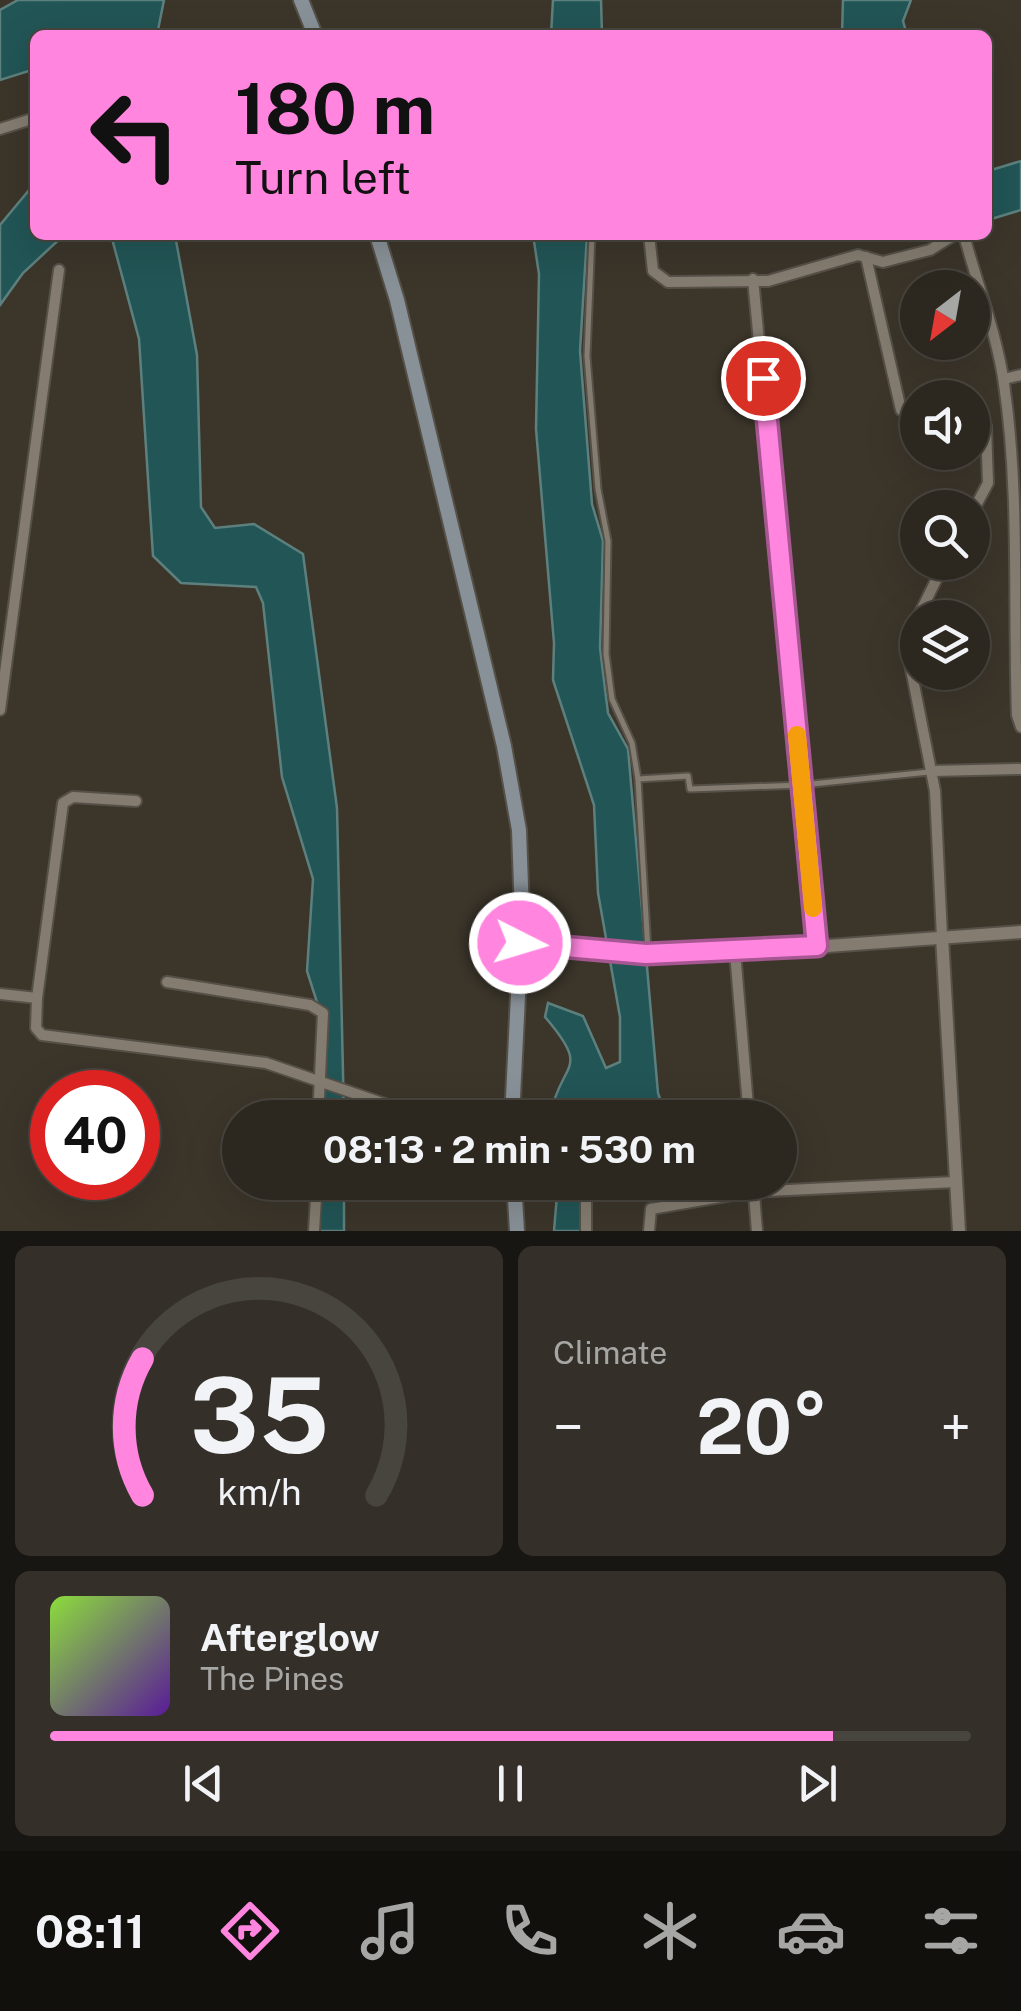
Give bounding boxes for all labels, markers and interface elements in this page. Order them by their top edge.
text: 180 m [235,67,435,150]
icon: left [70,70,200,200]
text: Turn left [235,151,411,204]
north arrow [900,270,990,360]
map controls [900,270,990,690]
pin [721,336,806,421]
icon: arrive [736,351,791,406]
button: sound [900,380,990,470]
button: search [900,490,990,580]
button: layers [900,600,990,690]
position arrow [468,891,572,995]
speed limit sign: 40 [30,1070,160,1200]
text: 08:13 · 2 min · 530 m [323,1127,696,1172]
text: Climate [553,1334,667,1371]
text: 35 [189,1354,329,1476]
text: 20° [696,1383,828,1471]
text: − [553,1395,584,1459]
text: + [940,1395,971,1459]
text: km/h [217,1471,301,1513]
text: Afterglow [200,1615,380,1660]
text: The Pines [200,1660,344,1697]
icon: previous [176,1756,231,1811]
icon: pause [483,1756,538,1811]
icon: next [790,1756,845,1811]
icon: directions [215,1896,285,1966]
icon: music [355,1896,425,1966]
icon: phone [495,1896,565,1966]
icon: climate [635,1896,705,1966]
icon: car [776,1896,846,1966]
icon: filters [916,1896,986,1966]
text: 08:11 [35,1905,145,1958]

